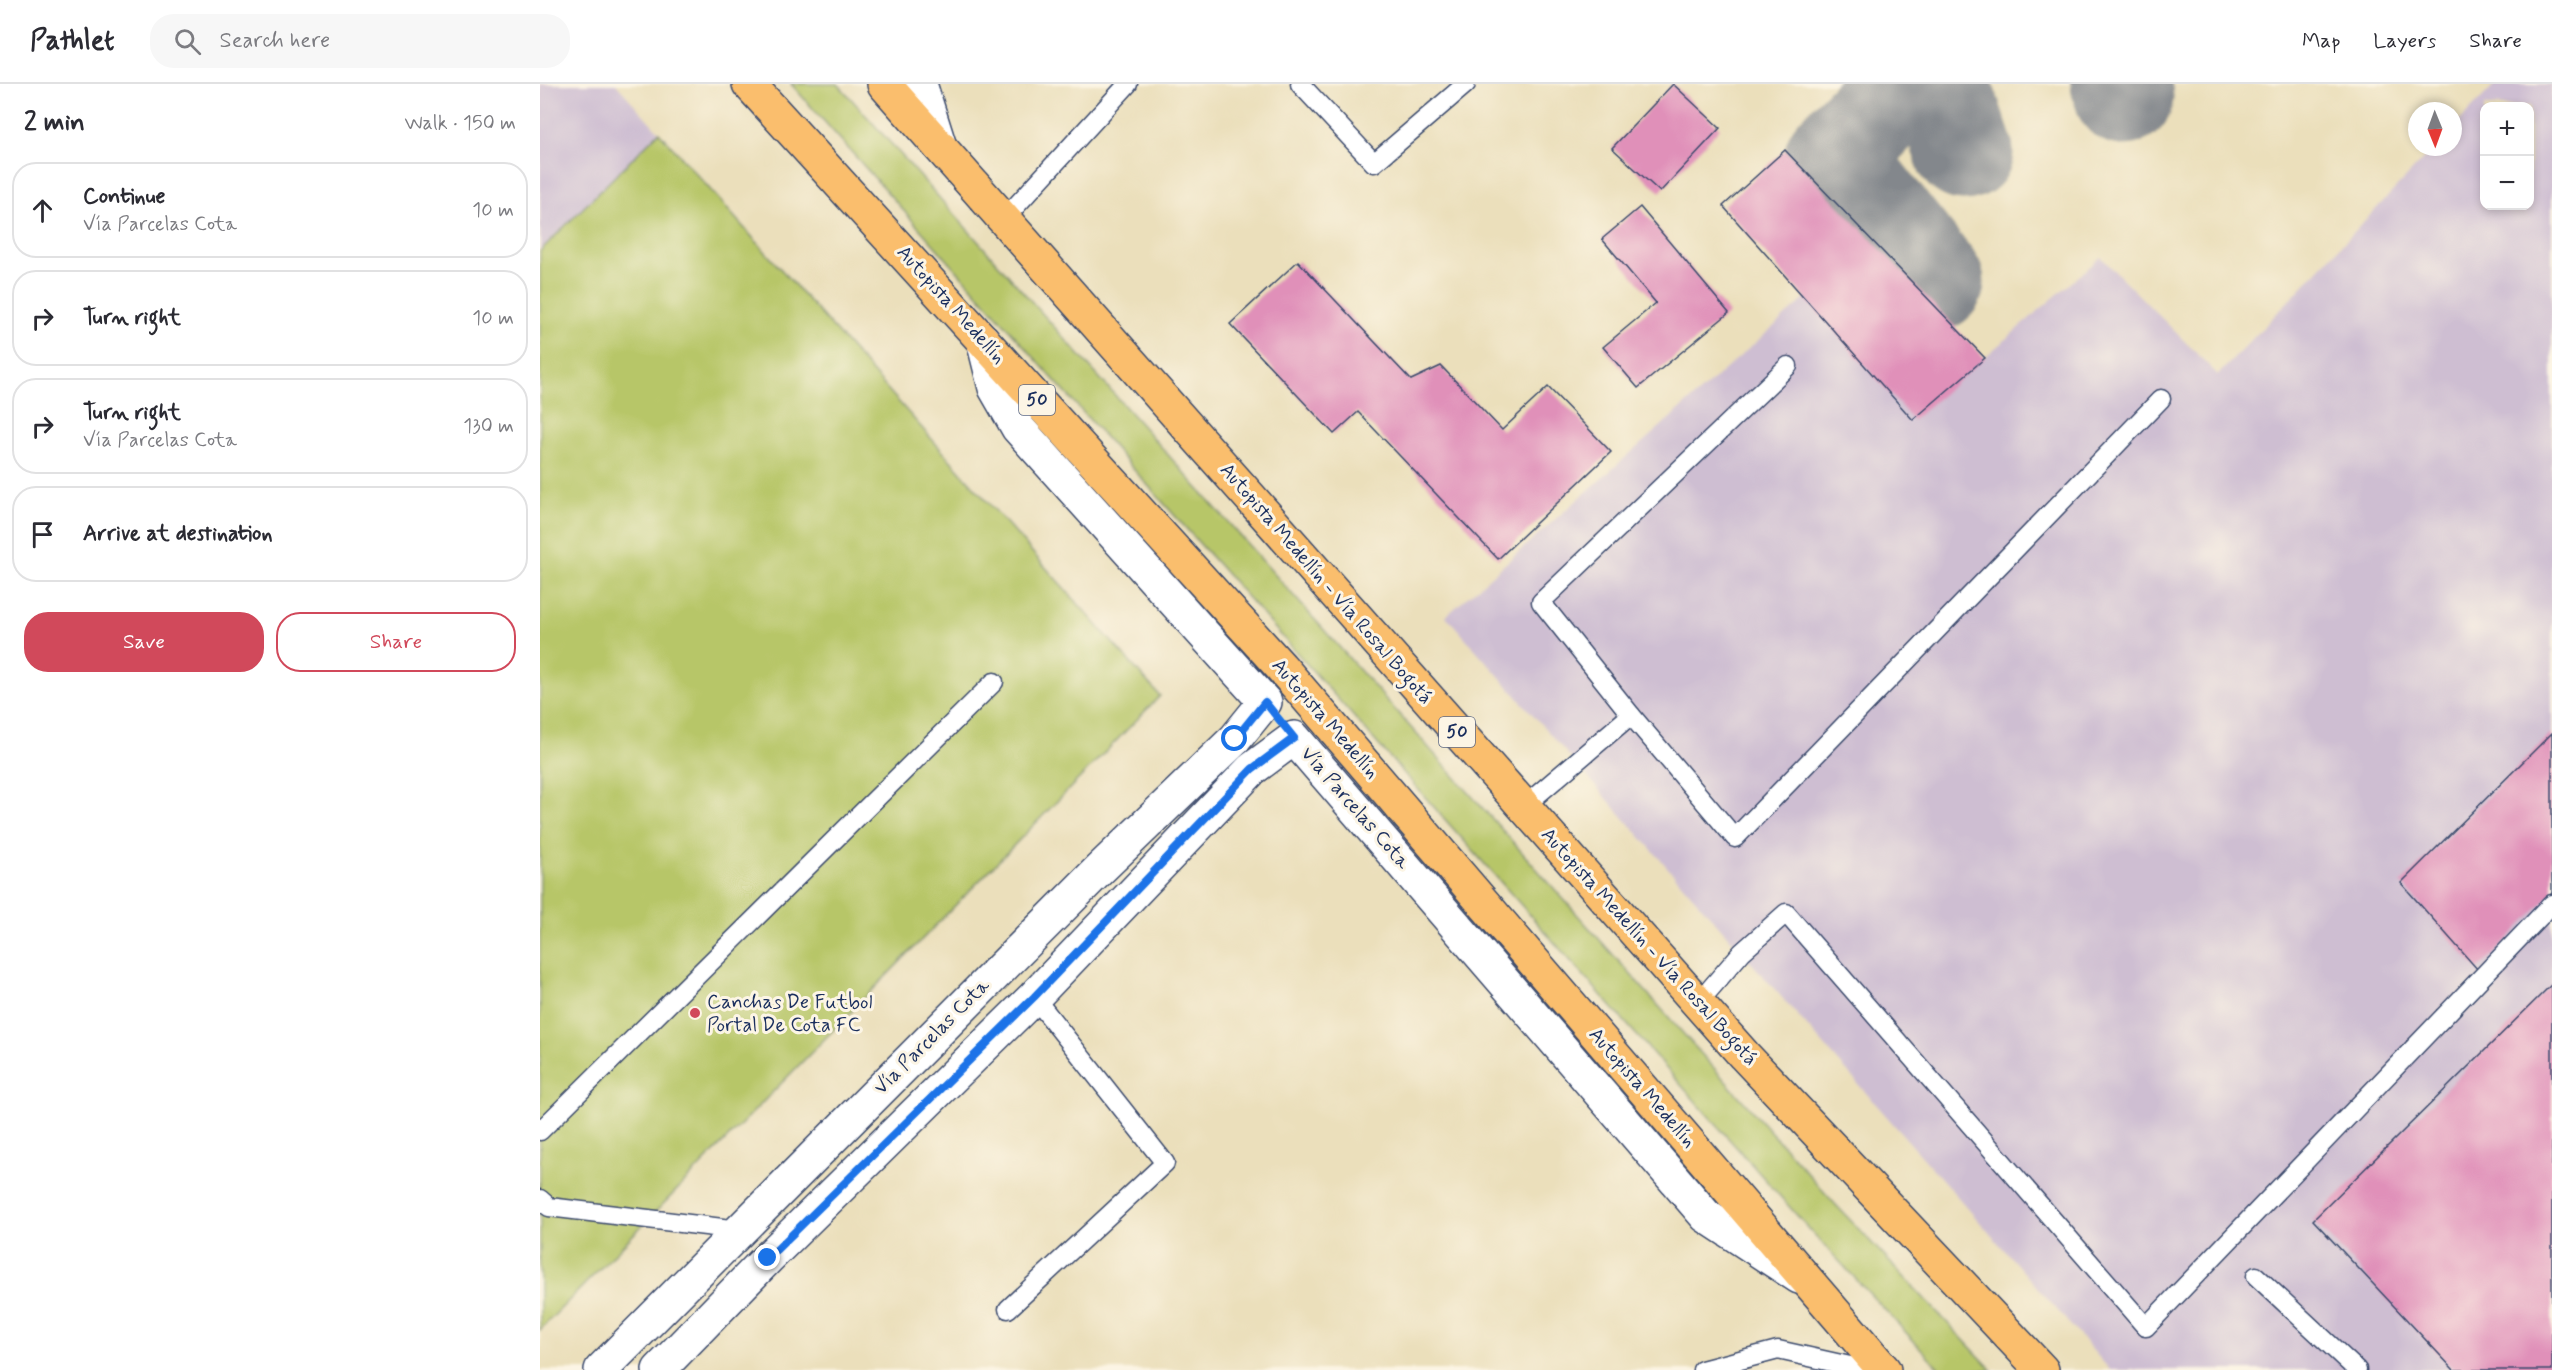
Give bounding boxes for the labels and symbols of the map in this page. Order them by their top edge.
north arrow [2408,102,2462,156]
street label: Autopista Medellín [890,240,1012,370]
road number: 50 [1019,385,1055,415]
street label: Autopista Medellín - Vía Rosal Bogotá [1212,457,1438,712]
street label: Autopista Medellín [1265,653,1385,785]
road number: 50 [1439,717,1475,747]
route start [1221,725,1247,751]
street label: Vía Parcelas Cota [1294,741,1416,876]
street label: Autopista Medellín - Vía Rosal Bogotá [1533,822,1763,1073]
street label: Vía Parcelas Cota [868,972,997,1101]
place label: Canchas De Futbol Portal De Cota FC [707,989,873,1039]
marker: Canchas De Futbol Portal De Cota FC [688,1006,702,1020]
street label: Autopista Medellín [1582,1022,1702,1154]
route end [754,1244,780,1270]

